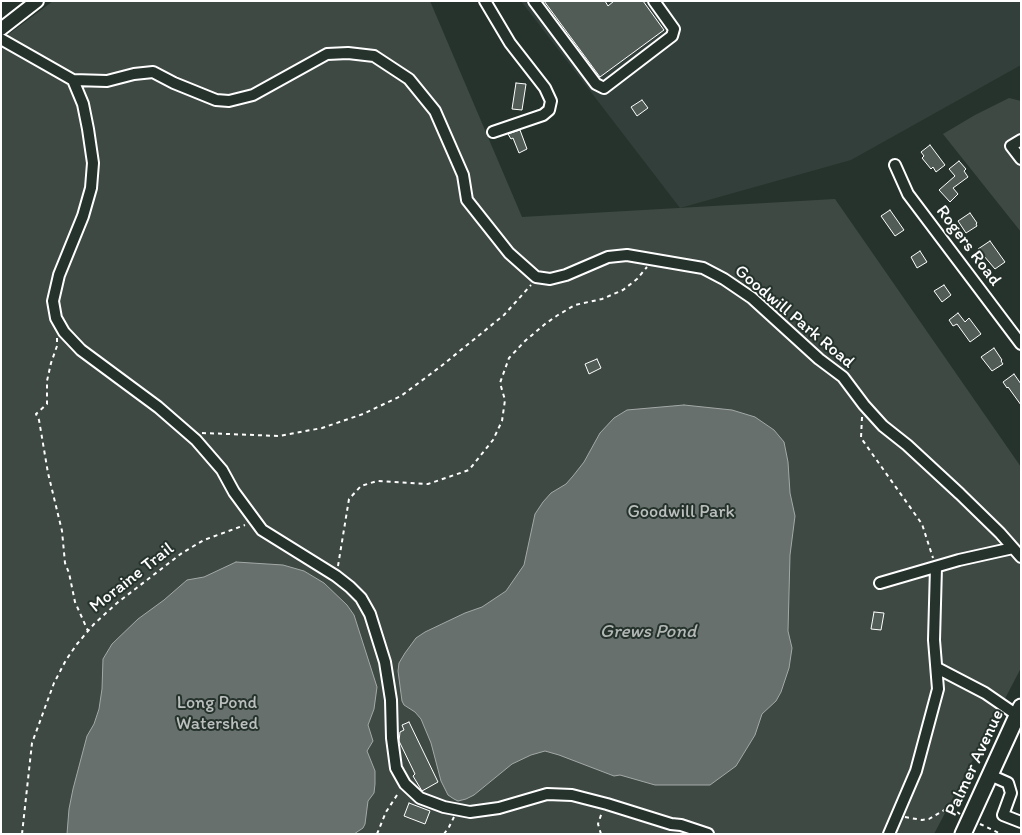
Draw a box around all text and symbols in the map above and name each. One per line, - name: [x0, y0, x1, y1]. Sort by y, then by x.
- street label: Rogers Road: [931, 201, 1005, 291]
- street label: Goodwill Park Road: [730, 261, 858, 373]
- park label: Goodwill Park: [627, 501, 735, 523]
- street label: Moraine Trail: [85, 538, 179, 618]
- water label: Grews Pond: [600, 621, 696, 643]
- park label: Long Pond Watershed: [176, 692, 258, 734]
- street label: Palmer Avenue: [941, 706, 1009, 820]

